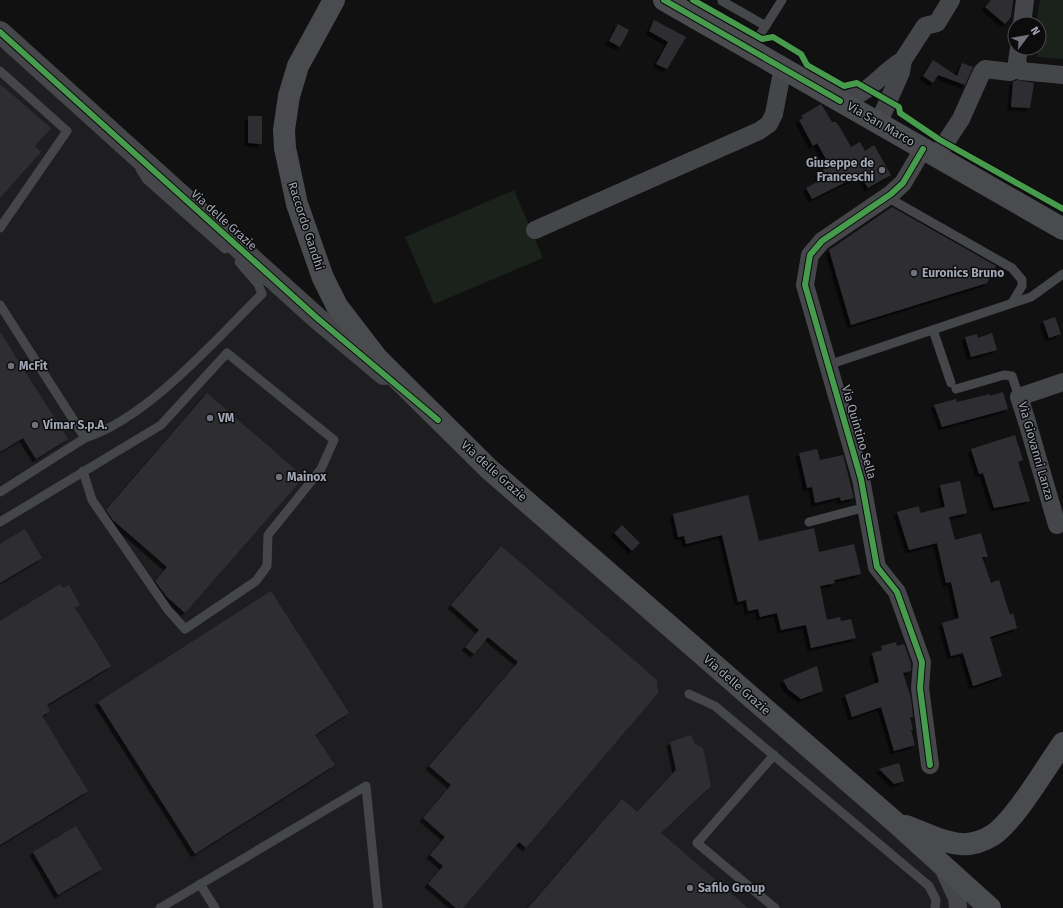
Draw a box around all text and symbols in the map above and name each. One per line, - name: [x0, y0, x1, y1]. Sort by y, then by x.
- north arrow: [1007, 16, 1047, 56]
- text: N: [1028, 24, 1043, 38]
- street label: Via San Marco: [845, 99, 917, 149]
- place label: Giuseppe de Franceschi: [806, 156, 874, 184]
- marker: Giuseppe de Franceschi: [877, 165, 887, 175]
- street label: Raccordo Gandhi: [285, 180, 327, 272]
- street label: Via delle Grazie: [188, 187, 260, 253]
- place label: Euronics Bruno: [922, 266, 1004, 280]
- marker: Euronics Bruno: [909, 268, 919, 278]
- place label: McFit: [19, 359, 48, 373]
- marker: McFit: [6, 361, 16, 371]
- street label: Via Quintino Sella: [839, 383, 879, 481]
- street label: Via Giovanni Lanza: [1015, 400, 1057, 502]
- place label: VM: [217, 411, 235, 425]
- marker: VM: [205, 413, 215, 423]
- place label: Vimar S.p.A.: [42, 418, 108, 432]
- marker: Vimar S.p.A.: [30, 420, 40, 430]
- street label: Via delle Grazie: [458, 438, 530, 504]
- place label: Mainox: [287, 470, 327, 484]
- marker: Mainox: [274, 472, 284, 482]
- street label: Via delle Grazie: [701, 652, 773, 718]
- place label: Safilo Group: [698, 881, 765, 895]
- marker: Safilo Group: [685, 883, 695, 893]

